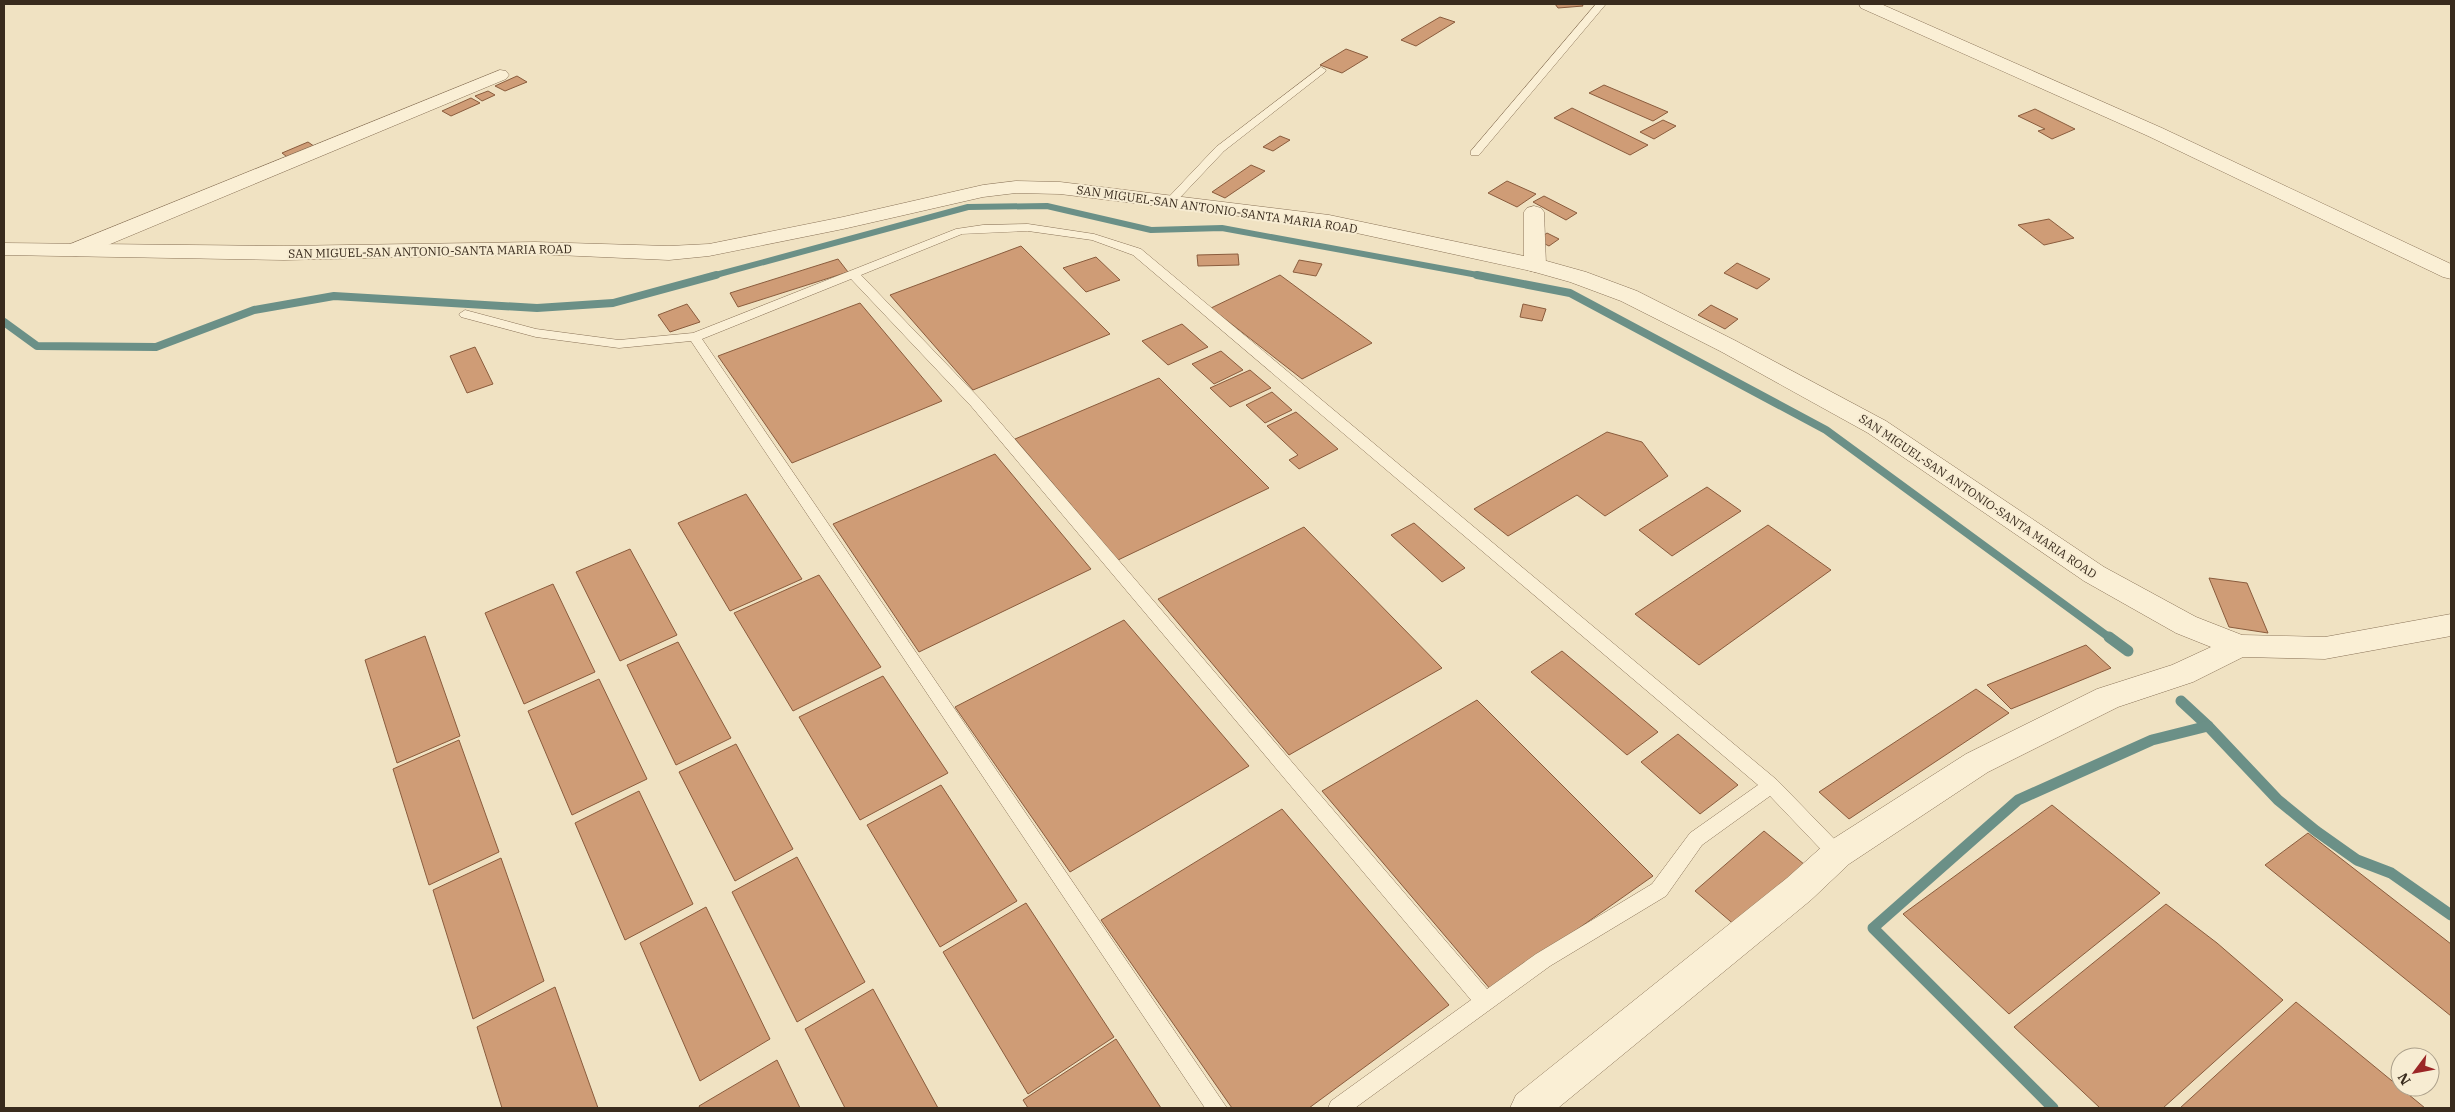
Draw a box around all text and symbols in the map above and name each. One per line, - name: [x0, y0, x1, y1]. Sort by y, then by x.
- street label: SAN MIGUEL-SAN ANTONIO-SANTA MARIA ROAD: [1075, 182, 1359, 236]
- street label: SAN MIGUEL-SAN ANTONIO-SANTA MARIA ROAD: [288, 241, 572, 261]
- street label: SAN MIGUEL-SAN ANTONIO-SANTA MARIA ROAD: [1856, 410, 2100, 582]
- north arrow: [2390, 1047, 2440, 1097]
- text: N: [2393, 1069, 2415, 1088]

